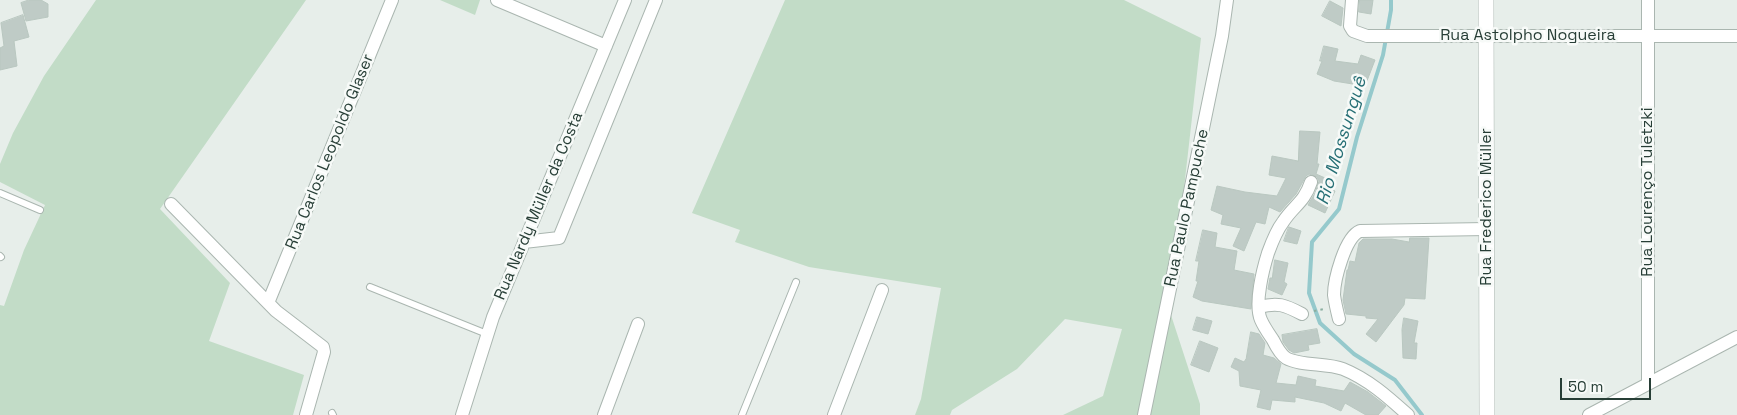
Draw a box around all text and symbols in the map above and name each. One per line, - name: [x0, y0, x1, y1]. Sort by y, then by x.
- street label: Rua Astolpho Nogueira: [1440, 26, 1616, 46]
- street label: Rua Carlos Leopoldo Glaser: [282, 51, 378, 253]
- water label: Rio Mossunguê: [1312, 75, 1372, 207]
- street label: Rua Lourenço Tuletzki: [1638, 107, 1658, 277]
- street label: Rua Nardy Müller da Costa: [491, 109, 587, 303]
- street label: Rua Paulo Pampuche: [1161, 127, 1213, 289]
- street label: Rua Frederico Müller: [1477, 128, 1497, 286]
- scale bar: [1562, 368, 1653, 400]
- text: 50 m: [1568, 377, 1603, 396]

